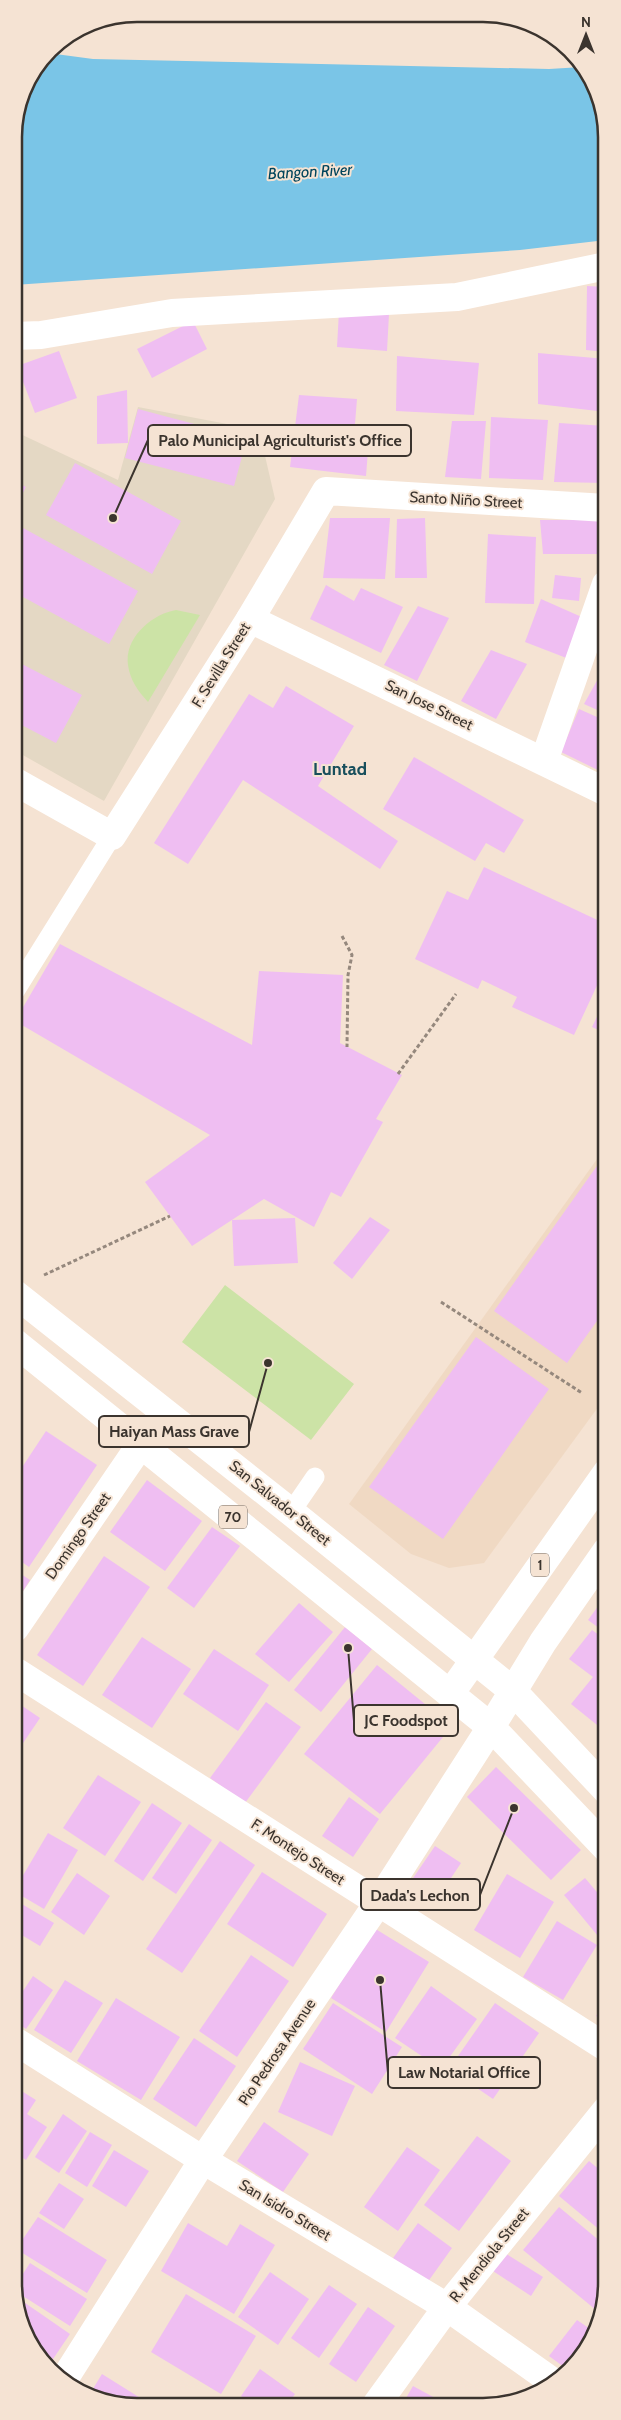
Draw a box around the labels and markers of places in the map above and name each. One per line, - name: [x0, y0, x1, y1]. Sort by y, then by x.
- callout: Palo Municipal Agriculturist's Office: [148, 425, 411, 456]
- callout: Haiyan Mass Grave: [99, 1416, 249, 1447]
- callout: JC Foodspot: [354, 1705, 458, 1736]
- callout: Dada's Lechon: [361, 1879, 480, 1910]
- callout: Law Notarial Office: [388, 2057, 540, 2088]

